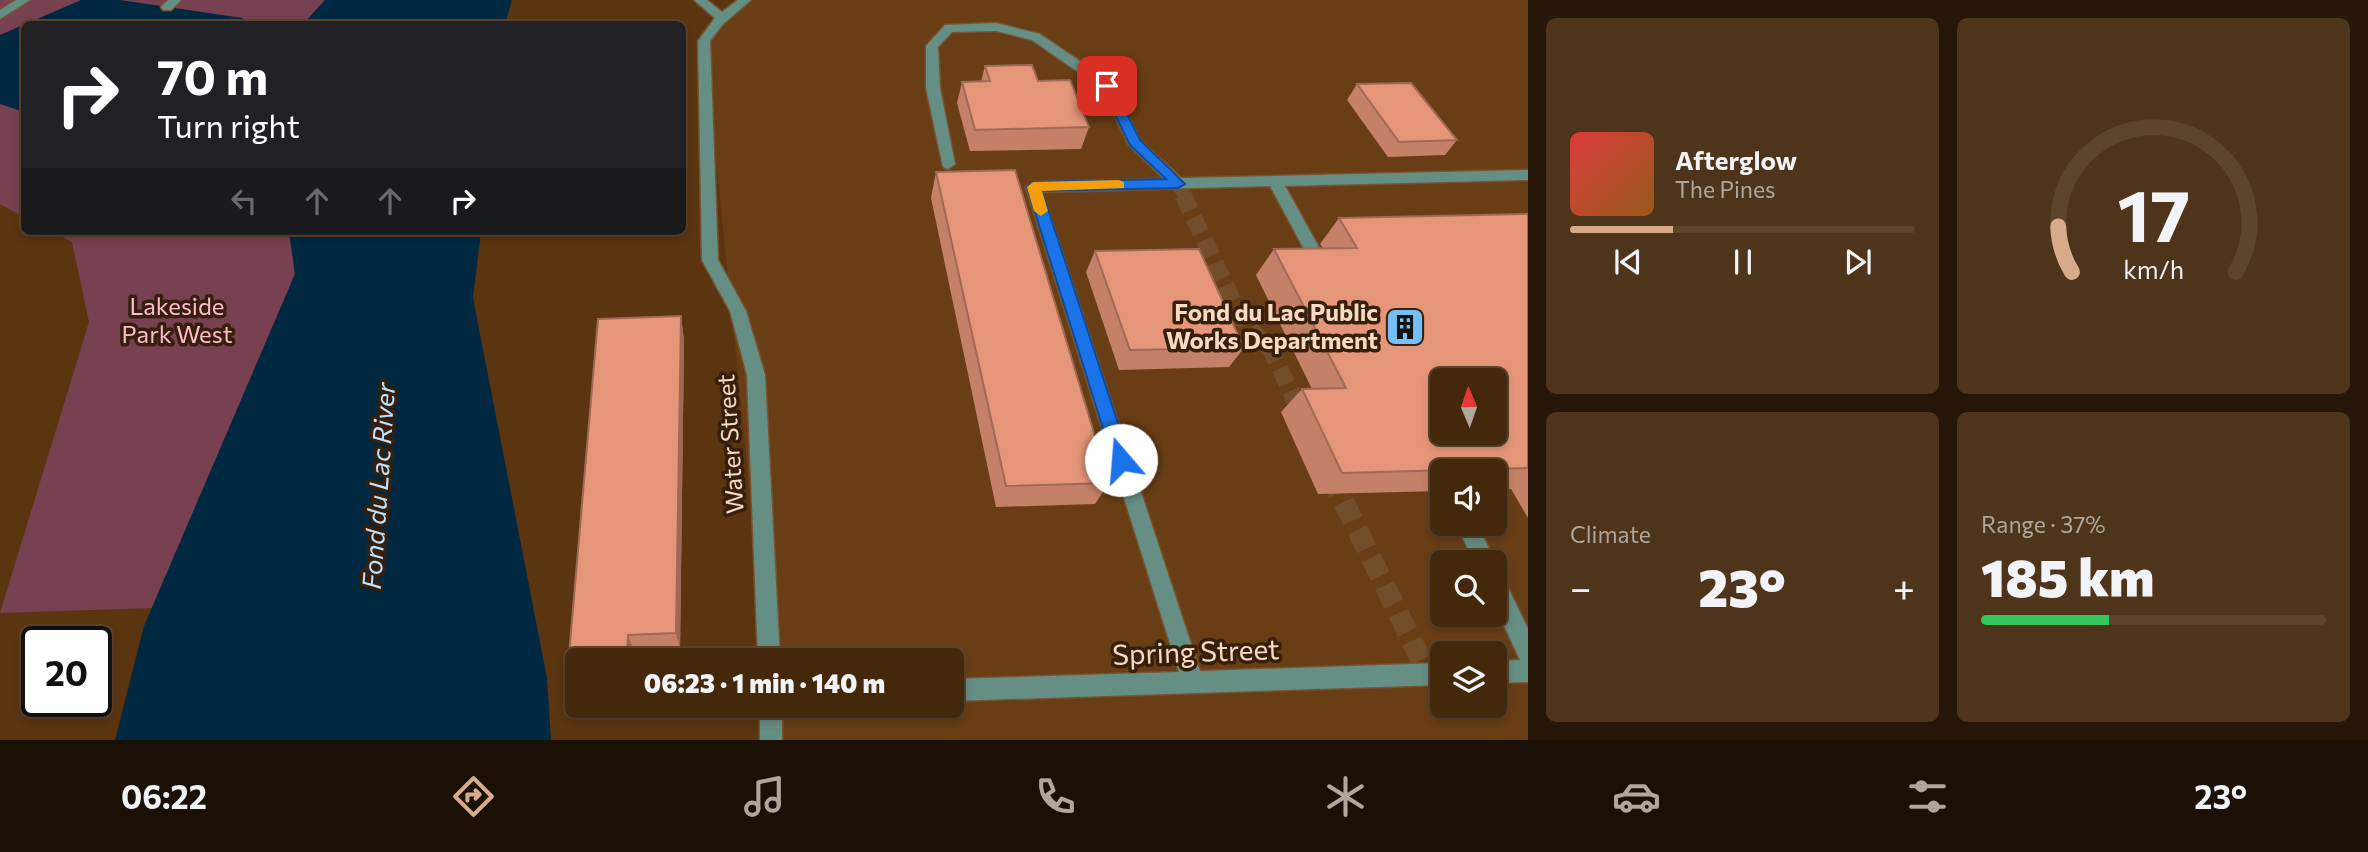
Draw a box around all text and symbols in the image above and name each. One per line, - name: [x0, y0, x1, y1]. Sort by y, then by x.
- text: 70 m: [157, 45, 268, 105]
- icon: right: [42, 49, 133, 140]
- pin: [1077, 56, 1137, 116]
- icon: arrive: [1088, 67, 1126, 105]
- text: Turn right: [157, 105, 300, 145]
- text: Afterglow: [1675, 144, 1797, 175]
- text: 17: [2117, 169, 2190, 258]
- text: The Pines: [1675, 175, 1776, 203]
- icon: left: [225, 182, 263, 220]
- icon: ahead: [298, 182, 336, 220]
- icon: ahead: [371, 182, 409, 220]
- icon: right: [444, 182, 482, 220]
- icon: previous: [1609, 243, 1647, 281]
- icon: pause: [1724, 243, 1762, 281]
- icon: next: [1839, 243, 1877, 281]
- text: km/h: [2123, 254, 2184, 284]
- park label: Lakeside Park West: [122, 291, 233, 348]
- place label: Fond du Lac Public Works Department: [1166, 297, 1378, 354]
- building icon: Fond du Lac Public Works Department: [1384, 306, 1426, 348]
- north arrow: [1430, 368, 1507, 444]
- map controls: [1430, 368, 1507, 718]
- street label: Water Street: [710, 373, 749, 515]
- water label: Fond du Lac River: [355, 380, 400, 590]
- position arrow: [1084, 423, 1158, 497]
- button: sound: [1430, 459, 1507, 536]
- text: Range · 37%: [1981, 510, 2106, 538]
- text: Climate: [1570, 520, 1651, 548]
- text: 185 km: [1981, 544, 2154, 608]
- button: search: [1430, 550, 1507, 627]
- text: 23°: [1698, 554, 1786, 618]
- text: −: [1570, 563, 1592, 610]
- text: +: [1893, 563, 1915, 610]
- speed limit sign: 20: [21, 626, 112, 717]
- street label: Spring Street: [1112, 631, 1280, 671]
- button: layers: [1430, 641, 1507, 718]
- text: 06:23 · 1 min · 140 m: [644, 667, 885, 698]
- icon: directions: [449, 772, 498, 821]
- icon: music: [740, 772, 789, 821]
- icon: phone: [1031, 772, 1080, 821]
- icon: climate: [1321, 772, 1370, 821]
- icon: car: [1612, 772, 1661, 821]
- icon: filters: [1903, 772, 1952, 821]
- text: 06:22: [121, 776, 207, 816]
- text: 23°: [2194, 776, 2247, 816]

